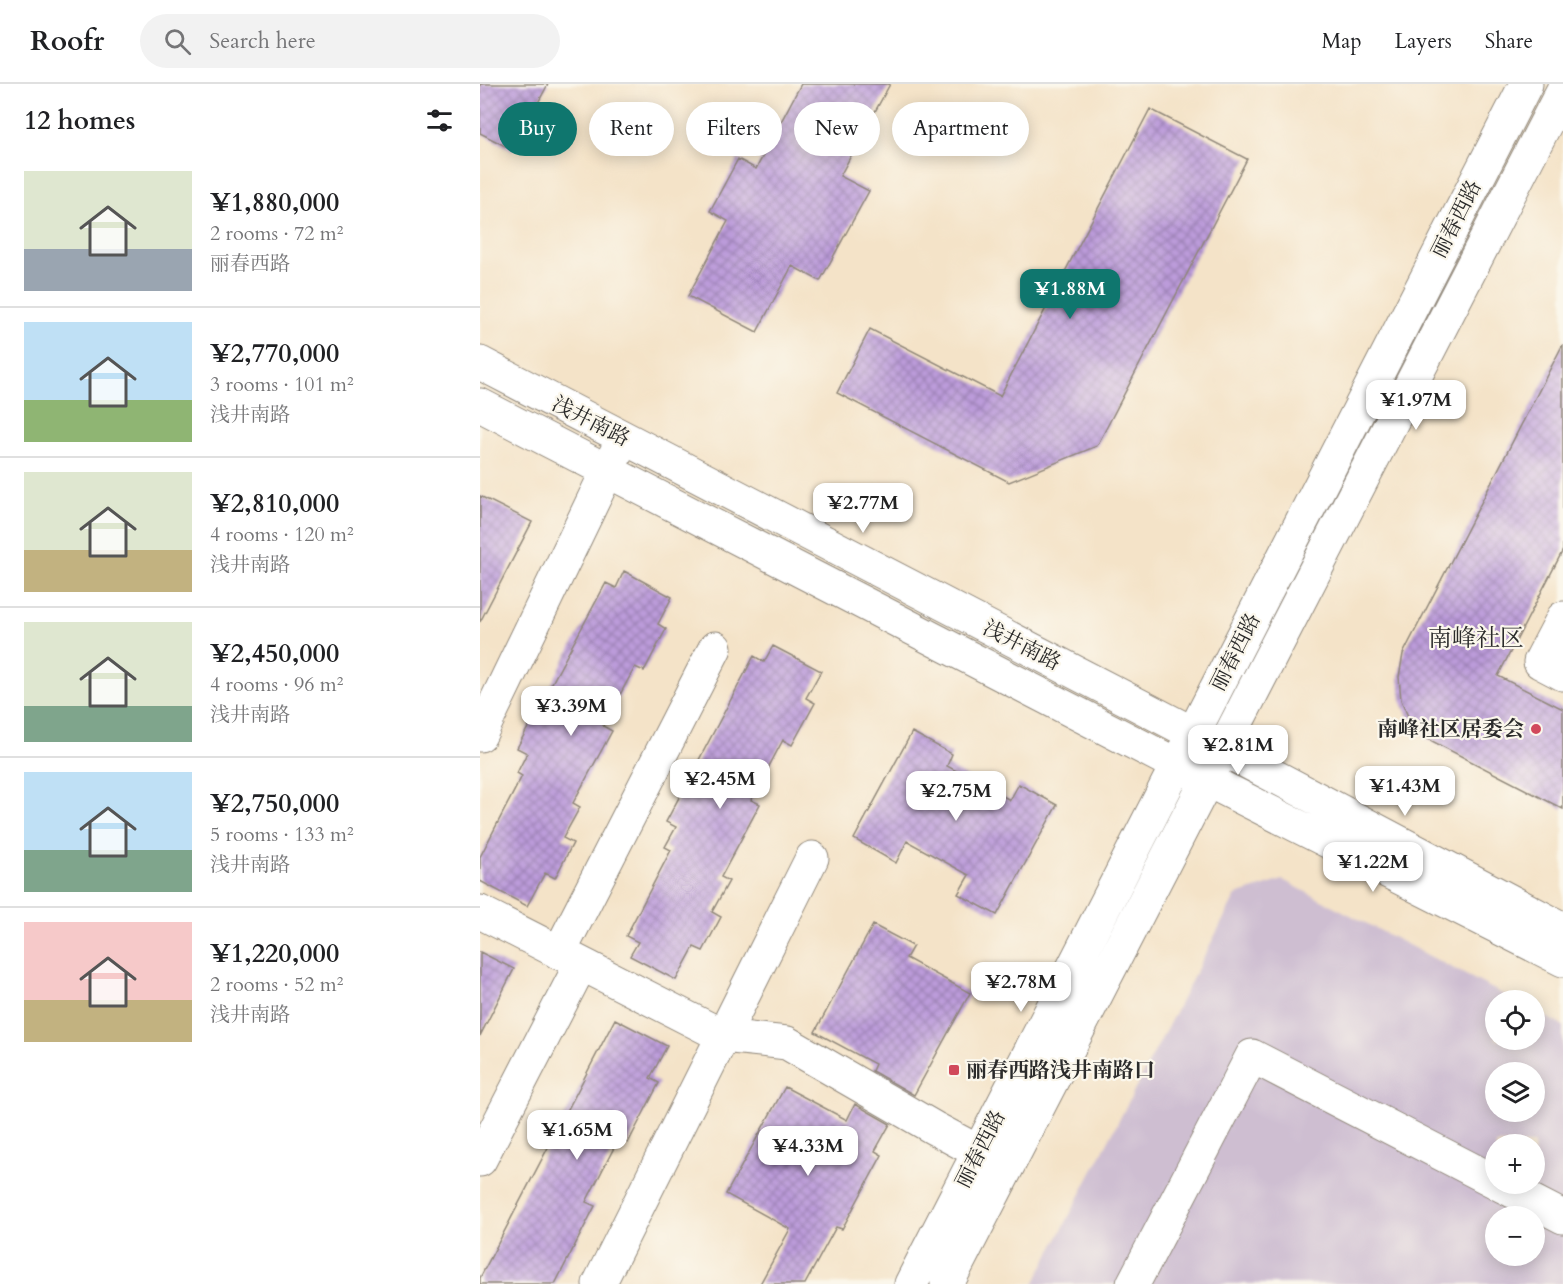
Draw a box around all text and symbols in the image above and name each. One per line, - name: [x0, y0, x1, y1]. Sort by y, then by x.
- search box: [140, 14, 560, 68]
- text: Roofr: [30, 22, 104, 60]
- icon: search: [161, 25, 194, 58]
- text: Search here: [209, 26, 316, 56]
- text: Map: [1322, 27, 1362, 56]
- text: Layers: [1395, 27, 1452, 56]
- text: Share: [1485, 27, 1533, 56]
- chip: Buy: [498, 102, 577, 156]
- chip: Rent: [589, 102, 674, 156]
- chip: Filters: [686, 102, 782, 156]
- chip: New: [794, 102, 880, 156]
- chip: Apartment: [892, 102, 1029, 156]
- text: 12 homes: [24, 103, 135, 138]
- icon: filters: [423, 104, 456, 137]
- street label: 丽春西路: [1424, 175, 1488, 263]
- text: ¥1,880,000: [210, 185, 339, 220]
- icon: home: [72, 195, 144, 267]
- text: 2 rooms · 72 m²: [210, 220, 343, 247]
- text: 丽春西路: [210, 250, 290, 277]
- pin: ¥1.88M: [1021, 269, 1119, 320]
- text: ¥1.88M: [1034, 275, 1106, 302]
- text: ¥2,770,000: [210, 336, 339, 371]
- icon: home: [72, 346, 144, 418]
- text: 3 rooms · 101 m²: [210, 371, 354, 398]
- pin: ¥1.97M: [1367, 380, 1465, 431]
- text: ¥1.97M: [1380, 386, 1452, 413]
- street label: 浅井南路: [547, 389, 635, 453]
- text: 浅井南路: [210, 401, 290, 428]
- pin: ¥2.77M: [814, 483, 912, 534]
- text: ¥2,810,000: [210, 486, 339, 521]
- text: ¥2.77M: [827, 489, 899, 516]
- icon: home: [72, 496, 144, 568]
- text: 4 rooms · 120 m²: [210, 521, 354, 548]
- text: 浅井南路: [210, 551, 290, 578]
- street label: 丽春西路: [1203, 608, 1267, 696]
- street label: 浅井南路: [978, 613, 1066, 677]
- district label: 南峰社区: [1428, 622, 1524, 655]
- text: ¥2,450,000: [210, 636, 339, 671]
- icon: home: [72, 646, 144, 718]
- text: 4 rooms · 96 m²: [210, 671, 343, 698]
- pin: ¥3.39M: [522, 686, 620, 737]
- text: ¥3.39M: [535, 692, 607, 719]
- text: 浅井南路: [210, 701, 290, 728]
- place label: 南峰社区居委会: [1377, 715, 1524, 744]
- marker: 南峰社区居委会: [1529, 722, 1543, 736]
- pin: ¥2.81M: [1189, 725, 1287, 776]
- text: ¥2.81M: [1202, 731, 1274, 758]
- pin: ¥2.45M: [671, 759, 769, 810]
- text: ¥2.45M: [684, 765, 756, 792]
- pin: ¥1.43M: [1356, 766, 1454, 817]
- pin: ¥2.75M: [907, 771, 1005, 822]
- text: ¥1.43M: [1369, 772, 1441, 799]
- text: ¥2.75M: [920, 777, 992, 804]
- text: ¥2,750,000: [210, 786, 339, 821]
- icon: home: [72, 796, 144, 868]
- text: 5 rooms · 133 m²: [210, 821, 354, 848]
- pin: ¥1.22M: [1324, 842, 1422, 893]
- text: ¥1.22M: [1337, 848, 1409, 875]
- text: 浅井南路: [210, 851, 290, 878]
- text: ¥1,220,000: [210, 936, 339, 971]
- icon: home: [72, 946, 144, 1018]
- pin: ¥2.78M: [972, 962, 1070, 1013]
- text: ¥2.78M: [985, 968, 1057, 995]
- text: 2 rooms · 52 m²: [210, 971, 343, 998]
- map controls: [1485, 990, 1545, 1266]
- button: locate: [1485, 990, 1545, 1050]
- text: 浅井南路: [210, 1001, 290, 1028]
- place label: 丽春西路浅井南路口: [966, 1056, 1155, 1085]
- button: layers: [1485, 1062, 1545, 1122]
- marker: 丽春西路浅井南路口: [947, 1063, 961, 1077]
- street label: 丽春西路: [948, 1105, 1012, 1193]
- pin: ¥1.65M: [528, 1110, 626, 1161]
- text: ¥1.65M: [541, 1116, 613, 1143]
- pin: ¥4.33M: [759, 1126, 857, 1177]
- text: ¥4.33M: [772, 1132, 844, 1159]
- button: +: [1485, 1134, 1545, 1194]
- button: −: [1485, 1206, 1545, 1266]

